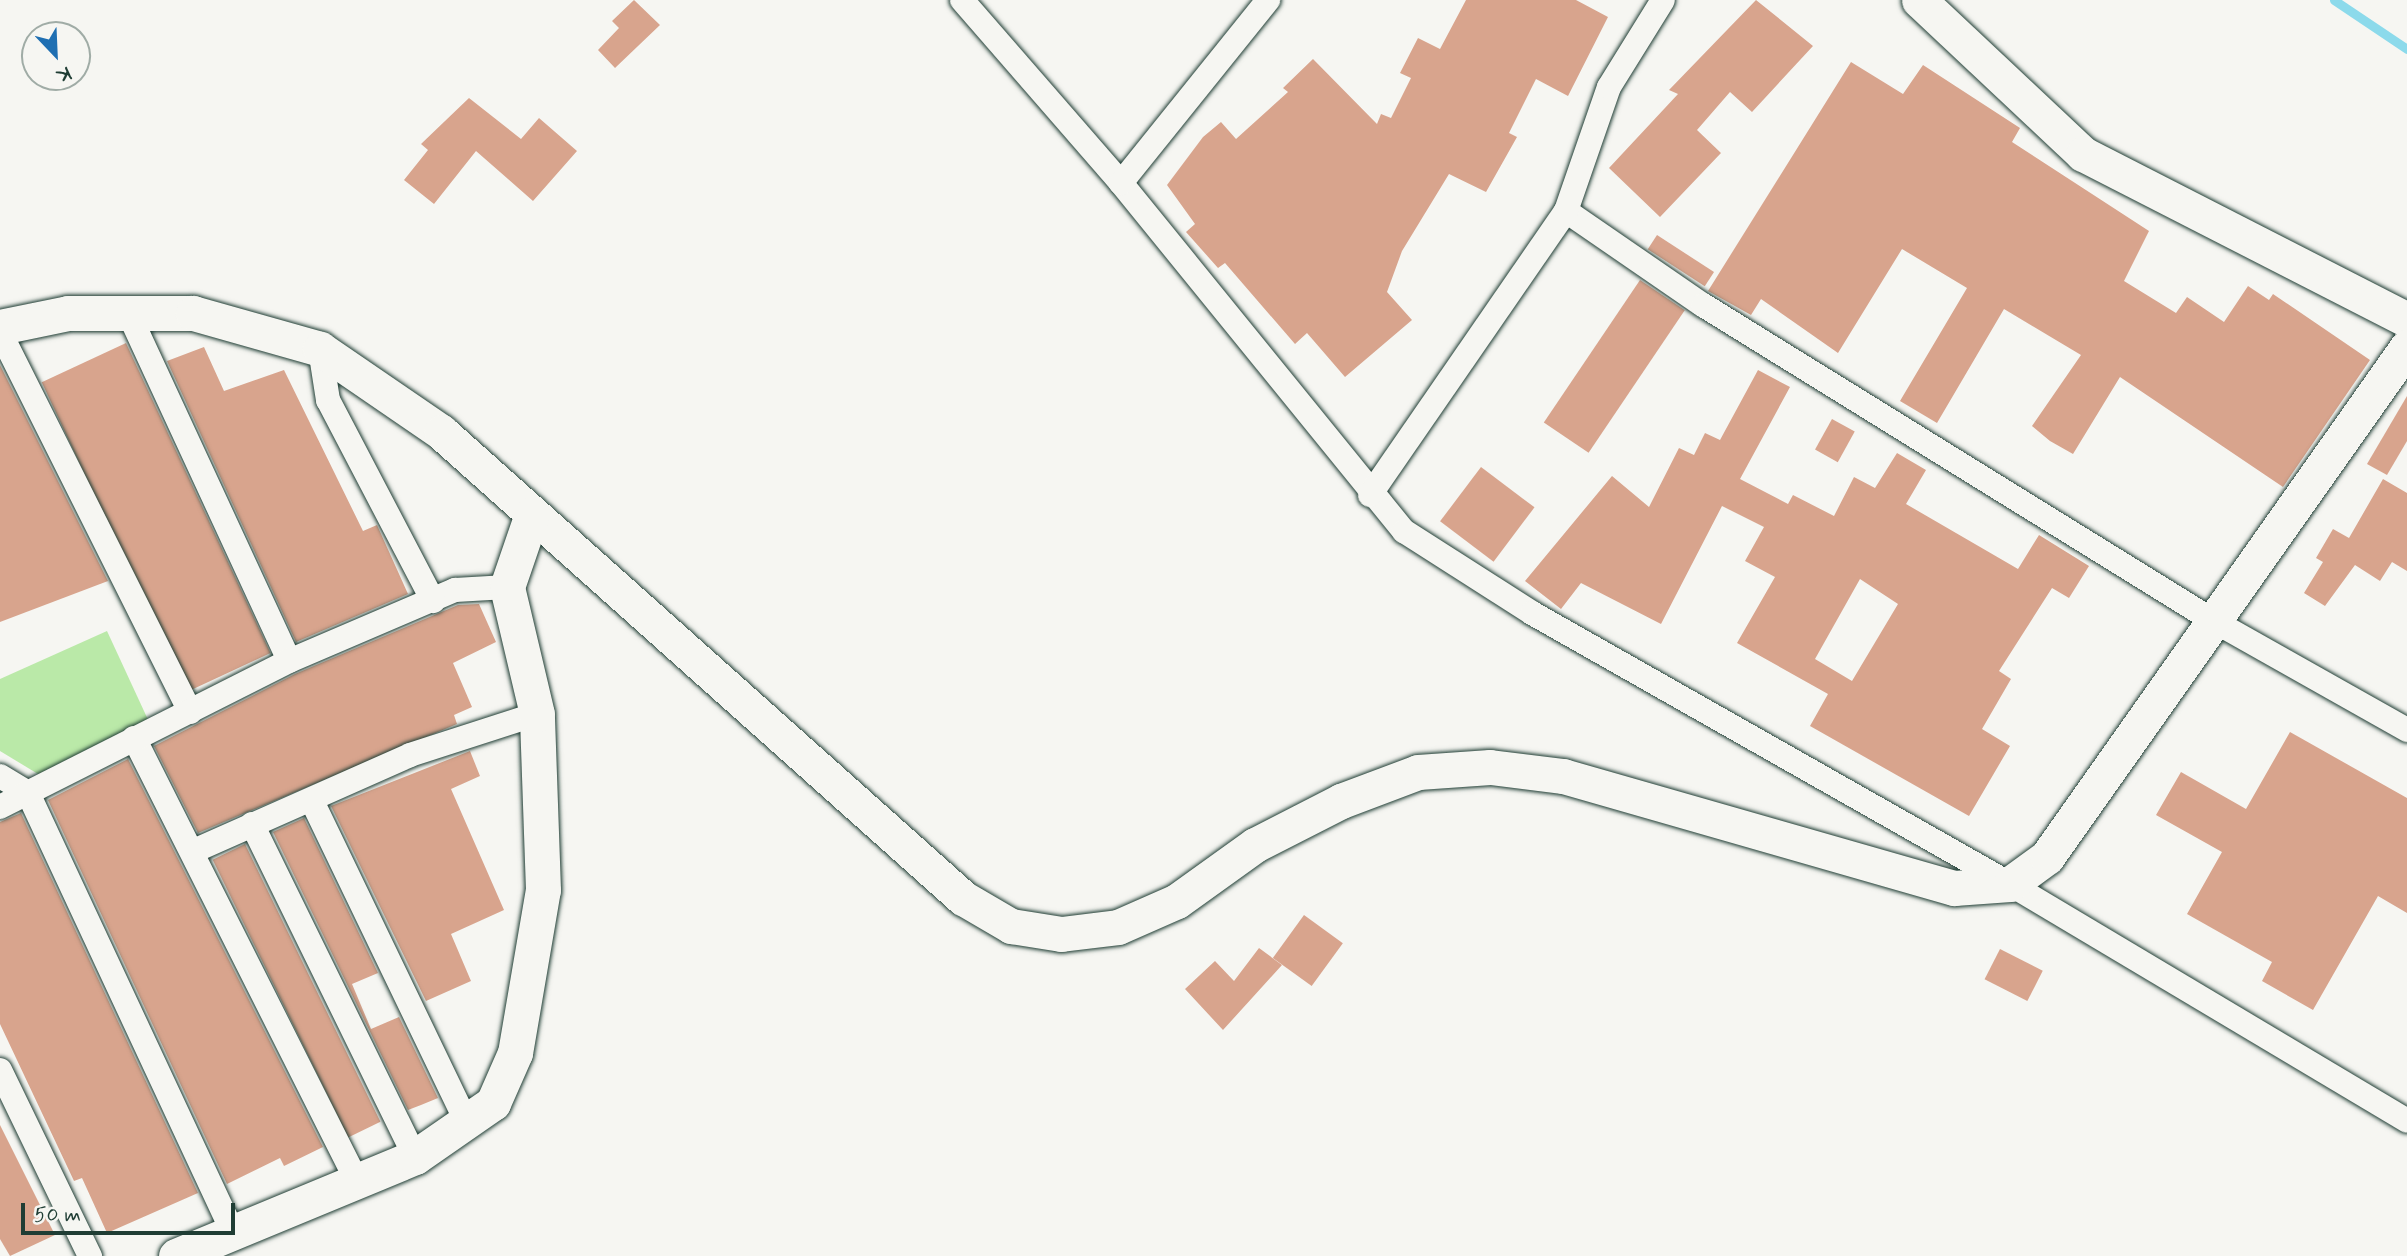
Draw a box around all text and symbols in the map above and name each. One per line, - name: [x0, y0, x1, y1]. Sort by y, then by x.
- north arrow: [21, 21, 91, 91]
- text: K: [53, 60, 75, 88]
- scale bar: [24, 1190, 238, 1234]
- text: 50 m: [34, 1201, 81, 1229]

